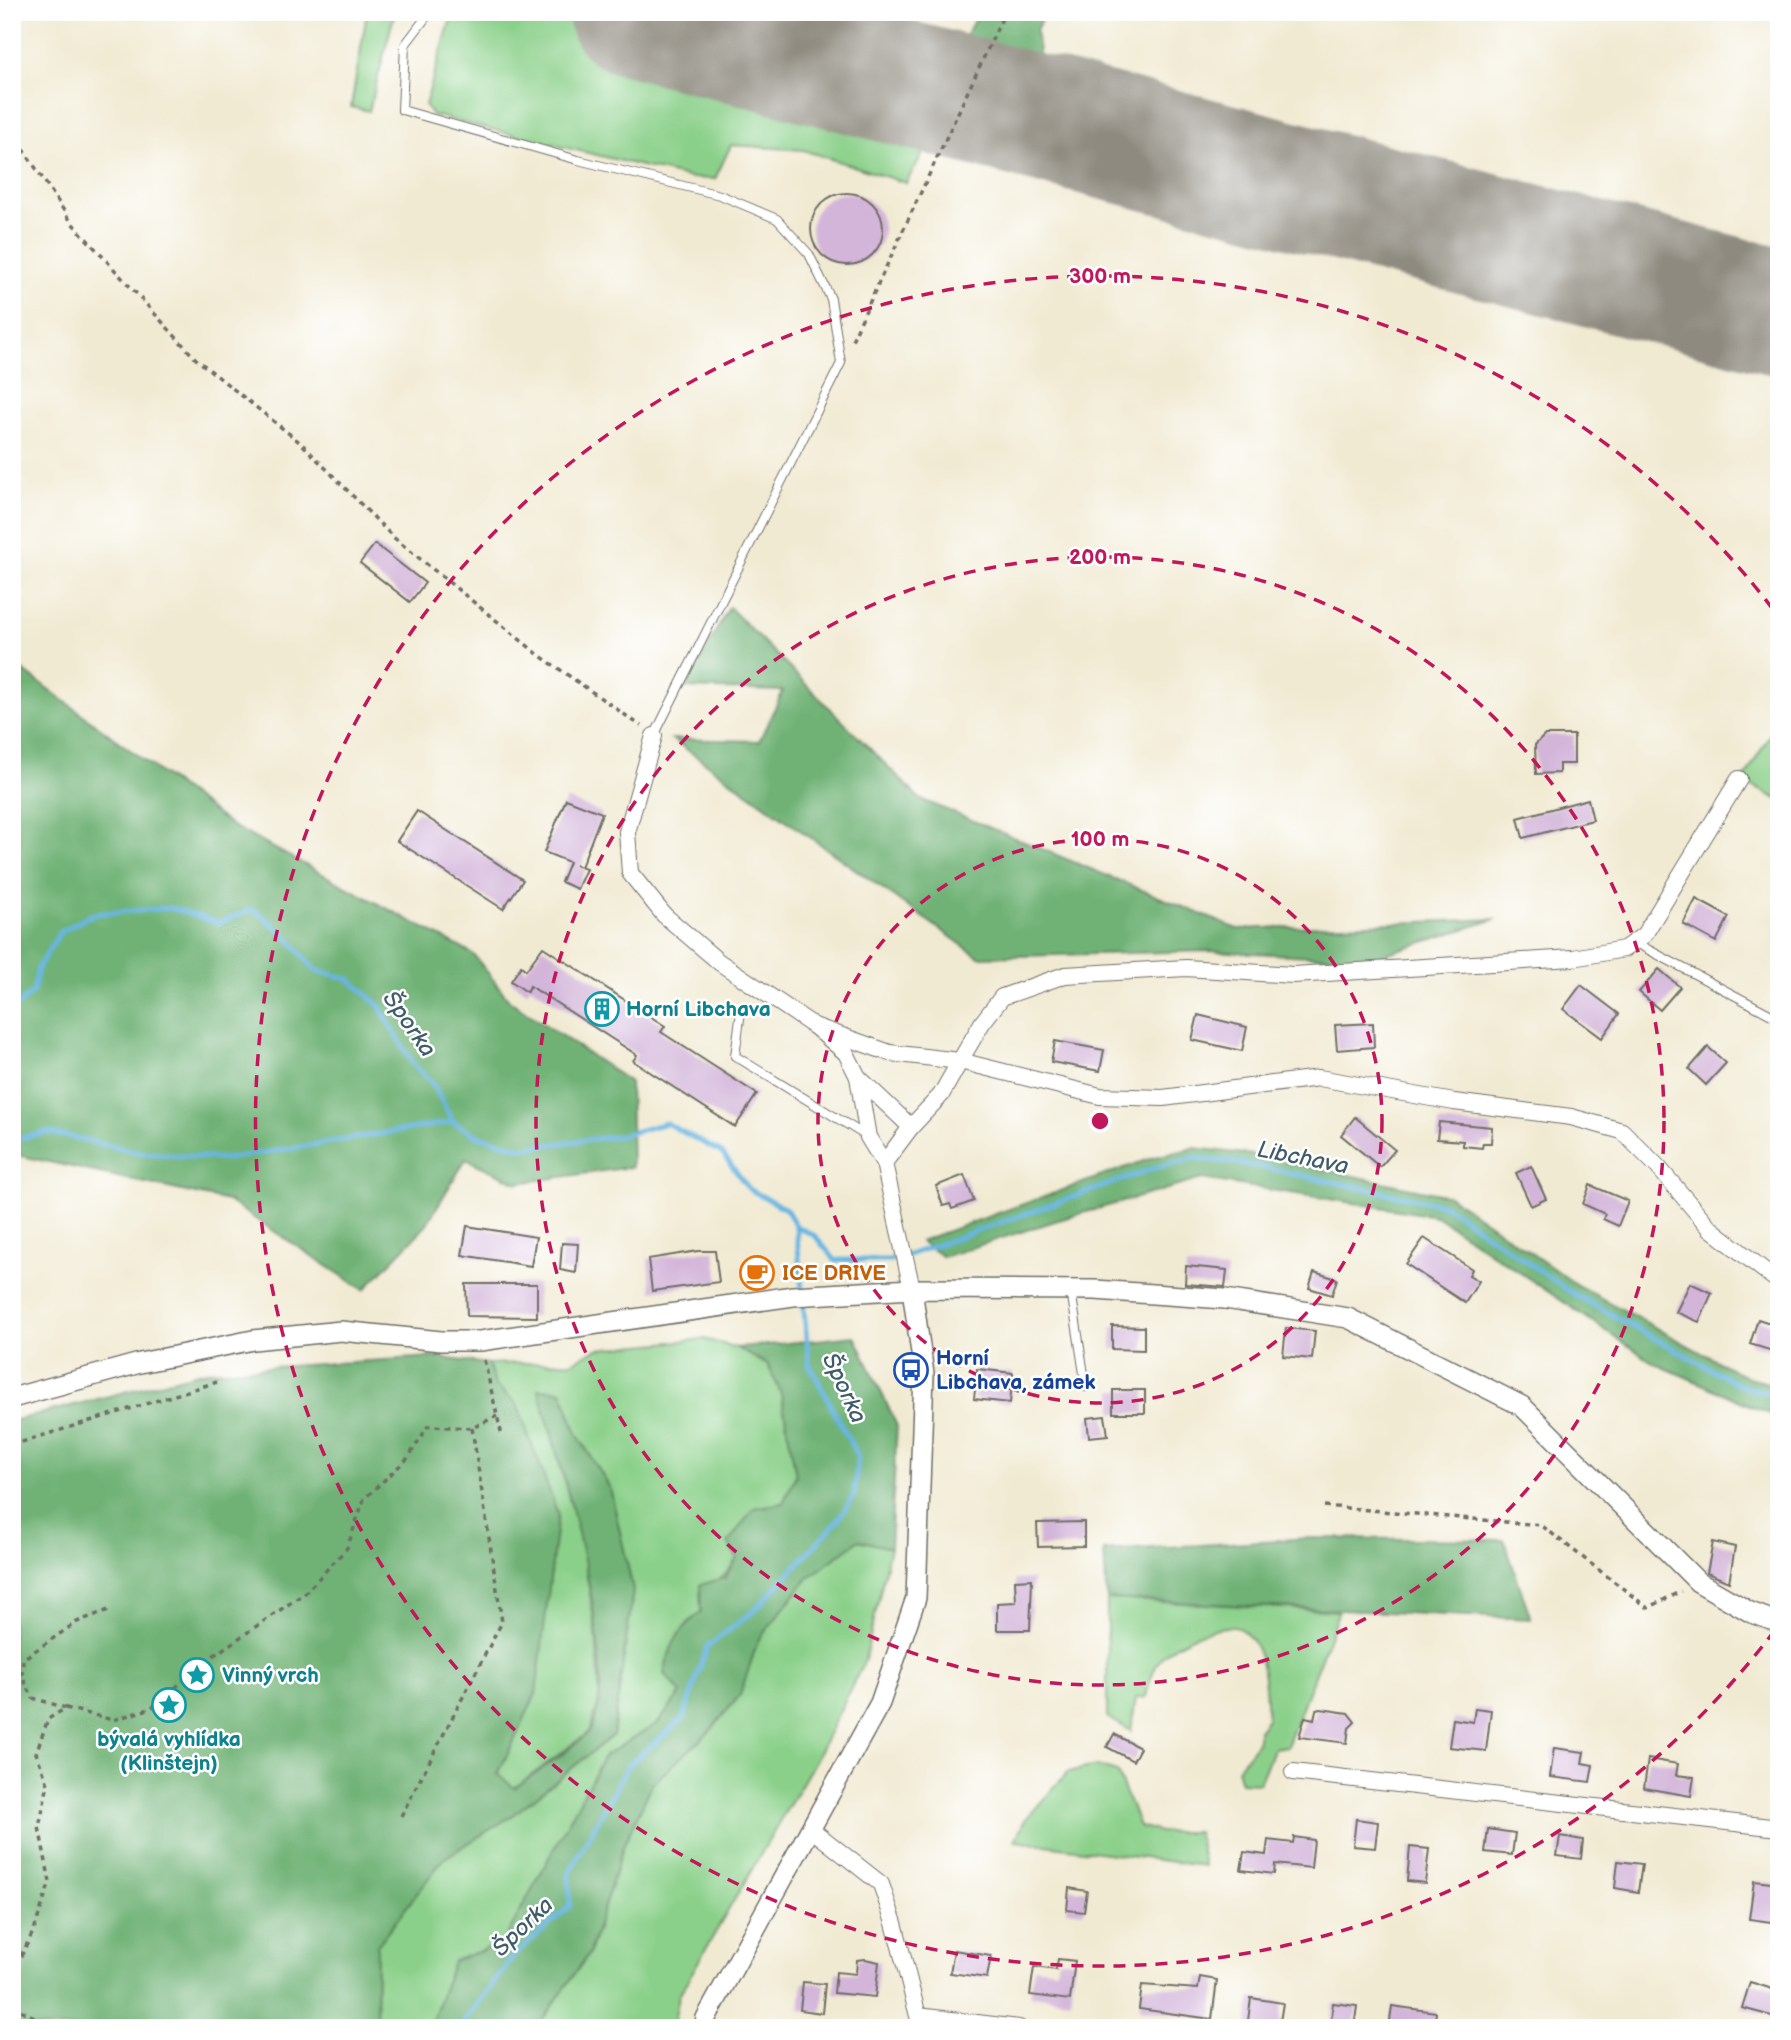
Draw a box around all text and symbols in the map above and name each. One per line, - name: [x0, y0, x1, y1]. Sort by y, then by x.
- text: 300 m: [1069, 264, 1131, 289]
- text: 200 m: [1069, 545, 1131, 570]
- text: 100 m: [1071, 827, 1129, 852]
- water label: Šporka: [376, 986, 442, 1062]
- building icon: Horní Libchava: [583, 990, 621, 1028]
- place label: Horní Libchava: [626, 997, 771, 1022]
- centre of rings: [1088, 1109, 1112, 1133]
- water label: Libchava: [1255, 1135, 1351, 1181]
- cafe icon: ICE DRIVE: [738, 1254, 776, 1292]
- place label: ICE DRIVE: [782, 1261, 886, 1286]
- place label: Horní Libchava, zámek: [936, 1346, 1095, 1395]
- water label: Šporka: [816, 1349, 872, 1427]
- bus stop icon: Horní Libchava, zámek: [892, 1351, 930, 1389]
- place icon: Vinný vrch: [178, 1656, 216, 1694]
- place label: Vinný vrch: [222, 1663, 319, 1688]
- place icon: bývalá vyhlídka (Klinštejn): [150, 1686, 188, 1724]
- place label: bývalá vyhlídka (Klinštejn): [97, 1727, 241, 1776]
- water label: Šporka: [487, 1891, 559, 1963]

